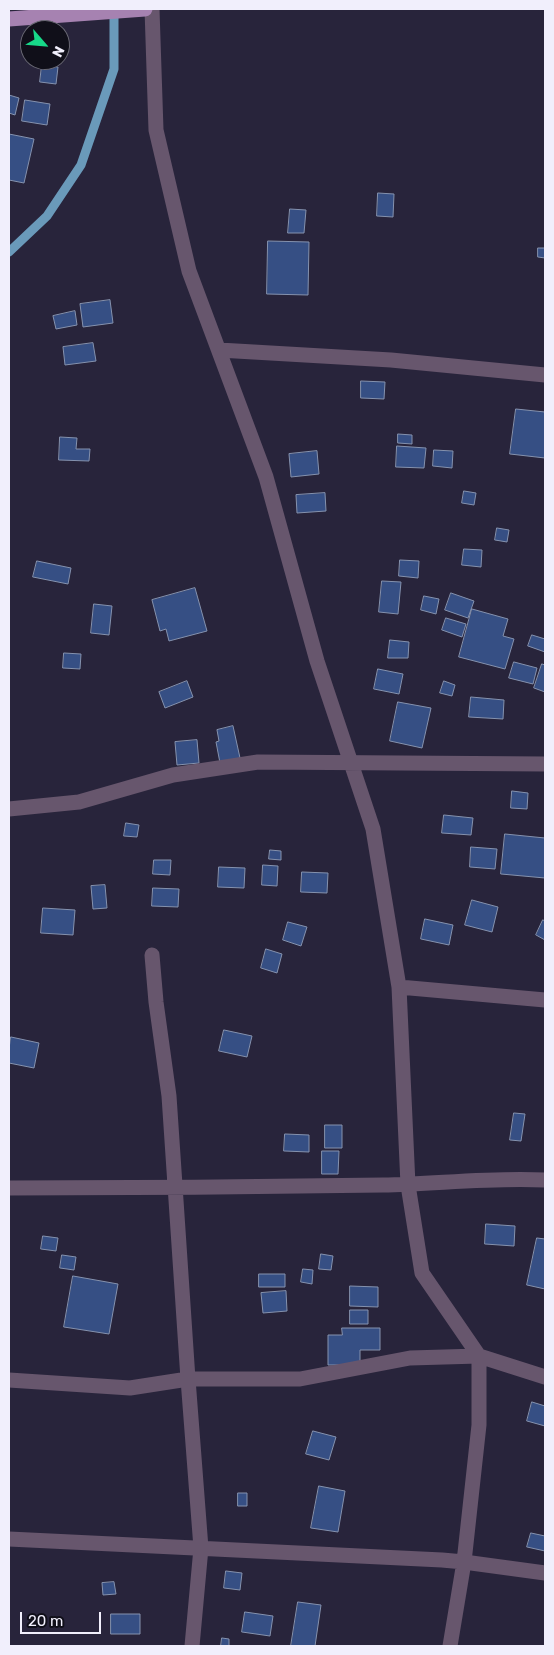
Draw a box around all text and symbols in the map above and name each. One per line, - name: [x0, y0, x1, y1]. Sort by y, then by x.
- north arrow: [20, 20, 70, 70]
- text: N: [48, 43, 68, 60]
- scale bar: [22, 1602, 104, 1634]
- text: 20 m: [28, 1612, 63, 1630]

